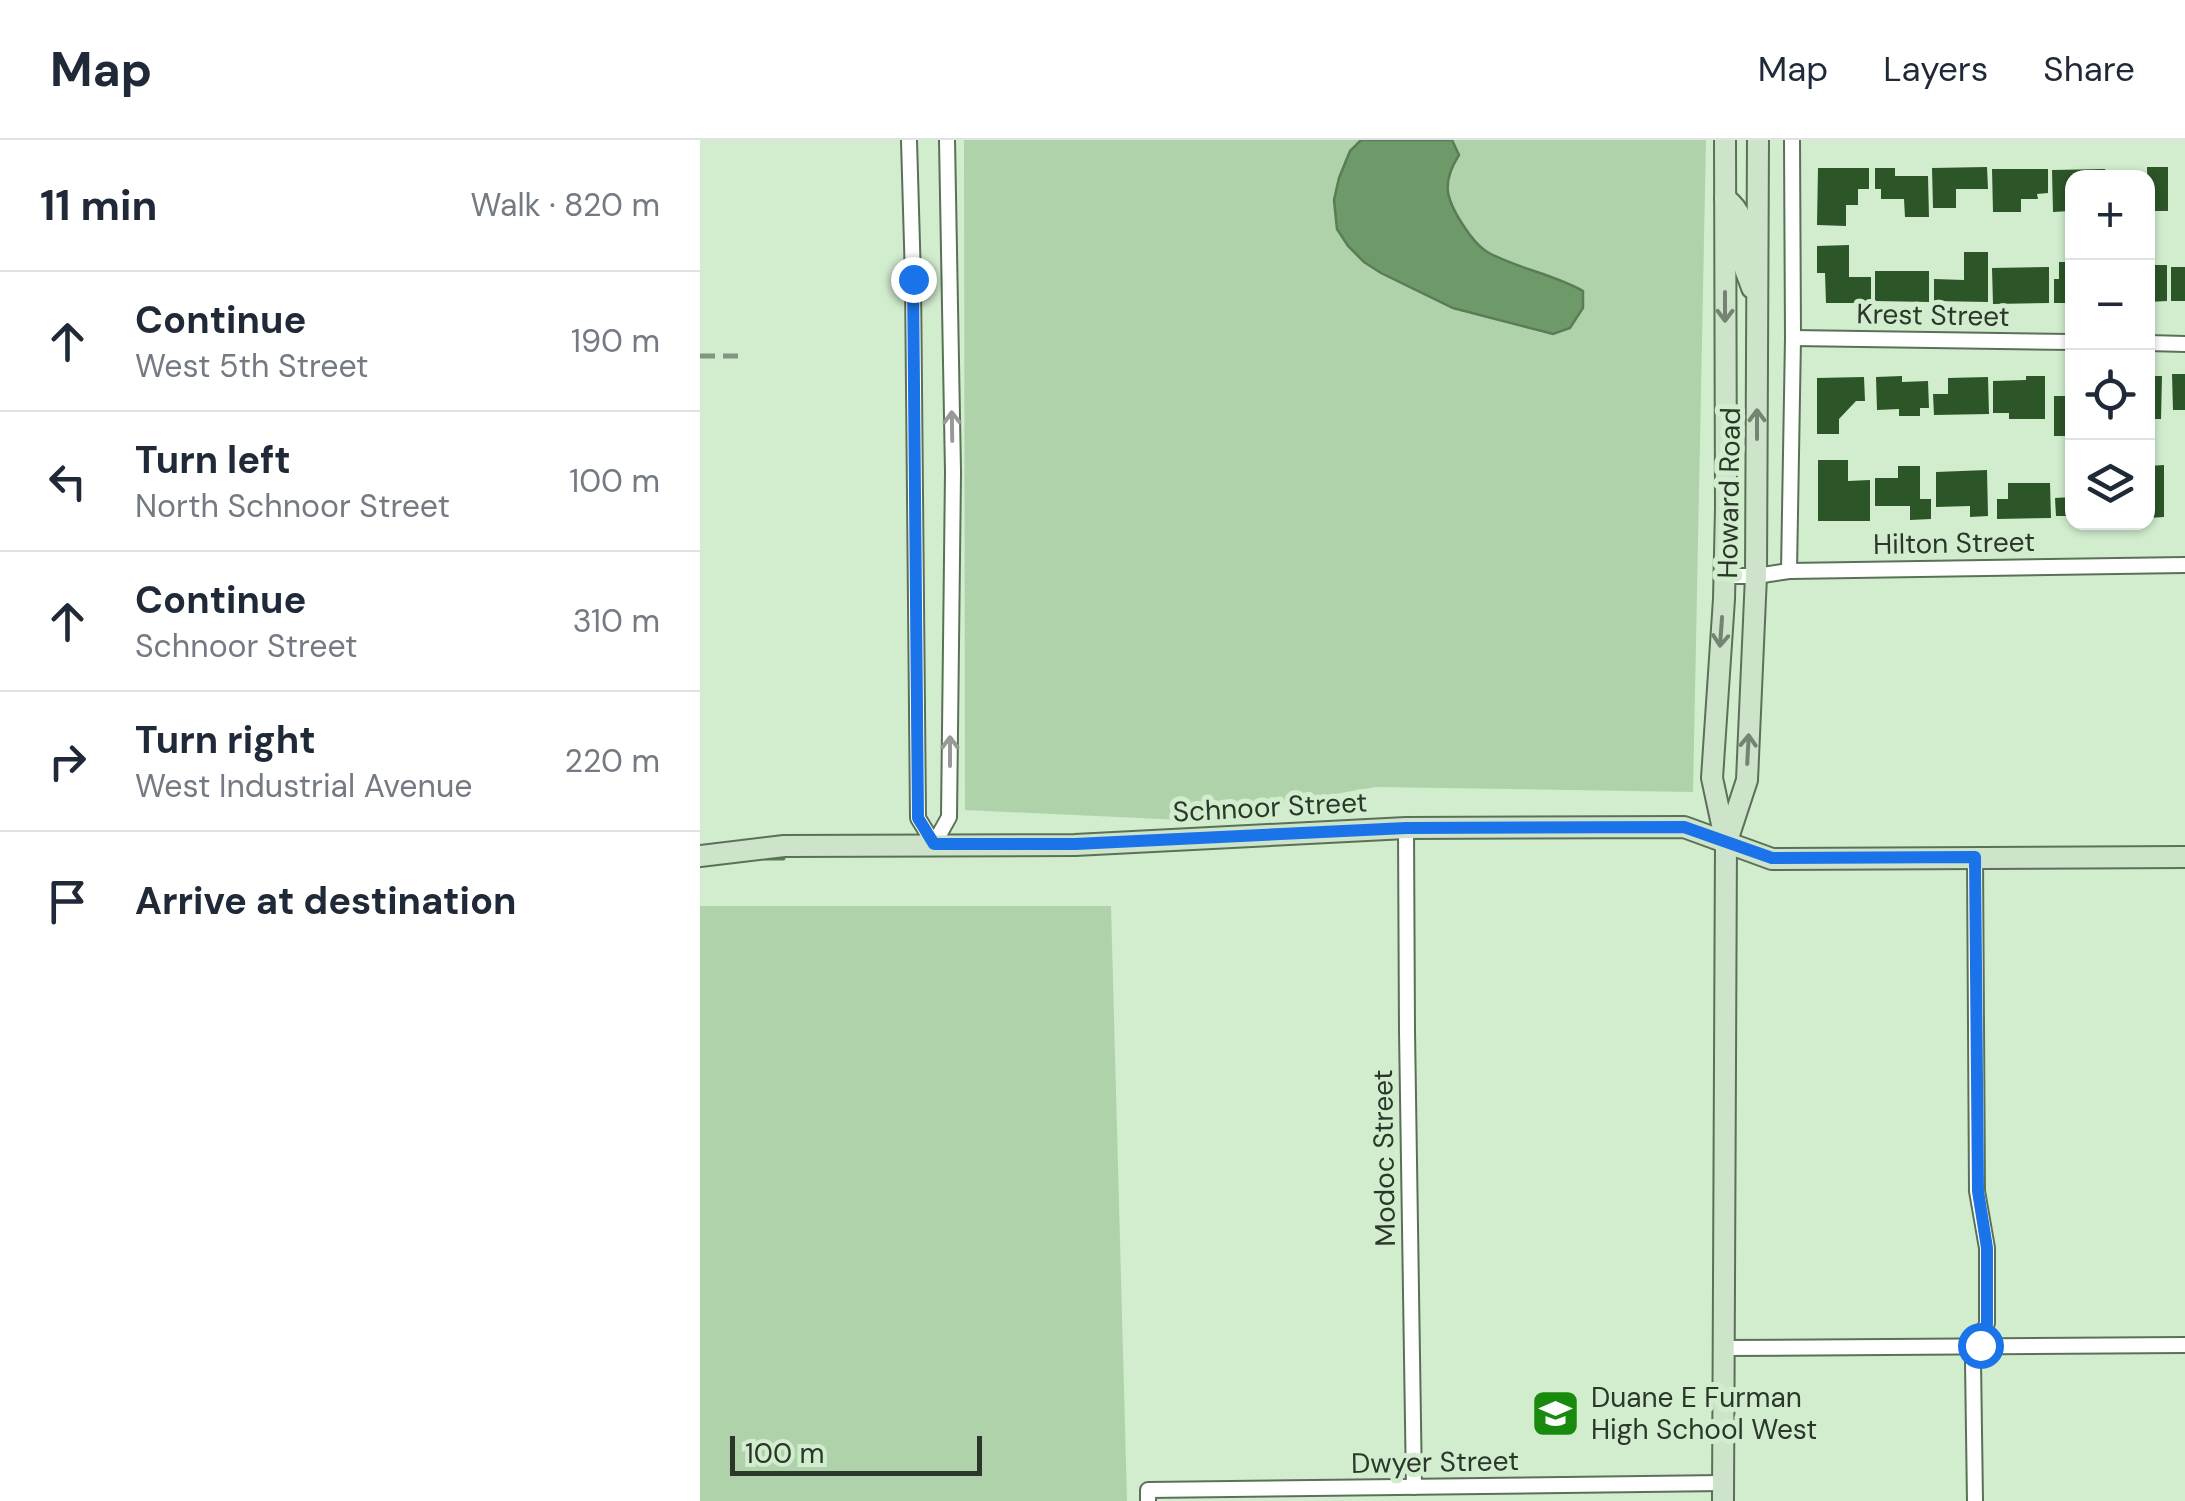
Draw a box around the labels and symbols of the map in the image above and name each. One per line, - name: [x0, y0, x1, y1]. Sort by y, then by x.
- route end: [891, 257, 937, 303]
- one-way arrow: [1716, 290, 1734, 323]
- street label: Krest Street: [1856, 295, 2010, 335]
- street label: Howard Road: [1709, 407, 1749, 579]
- one-way arrow: [1748, 409, 1766, 442]
- one-way arrow: [942, 410, 962, 442]
- street label: Hilton Street: [1873, 523, 2035, 563]
- one-way arrow: [1712, 616, 1731, 648]
- one-way arrow: [1739, 733, 1758, 765]
- one-way arrow: [940, 735, 960, 768]
- street label: Schnoor Street: [1172, 783, 1368, 831]
- street label: Modoc Street: [1364, 1069, 1404, 1247]
- route start: [1958, 1323, 2004, 1369]
- place label: Duane E Furman High School West: [1591, 1379, 1817, 1448]
- school or university icon: Duane E Furman High School West: [1530, 1387, 1582, 1439]
- scale bar: [730, 1431, 982, 1476]
- street label: Dwyer Street: [1351, 1442, 1519, 1482]

